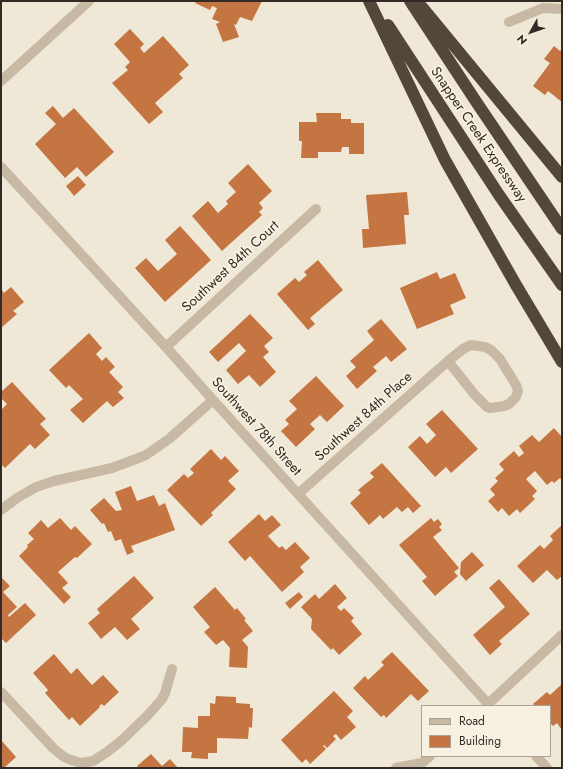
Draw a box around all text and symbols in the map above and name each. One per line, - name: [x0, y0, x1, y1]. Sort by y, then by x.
- north arrow: [511, 12, 551, 52]
- text: N: [513, 31, 531, 48]
- street label: Snapper Creek Expressway: [426, 64, 530, 206]
- street label: Southwest 84th Court: [179, 218, 283, 316]
- street label: Southwest 84th Place: [312, 369, 416, 465]
- street label: Southwest 78th Street: [207, 374, 305, 480]
- legend: [421, 705, 551, 757]
- text: Road: [459, 712, 485, 730]
- text: Building: [459, 732, 501, 750]

